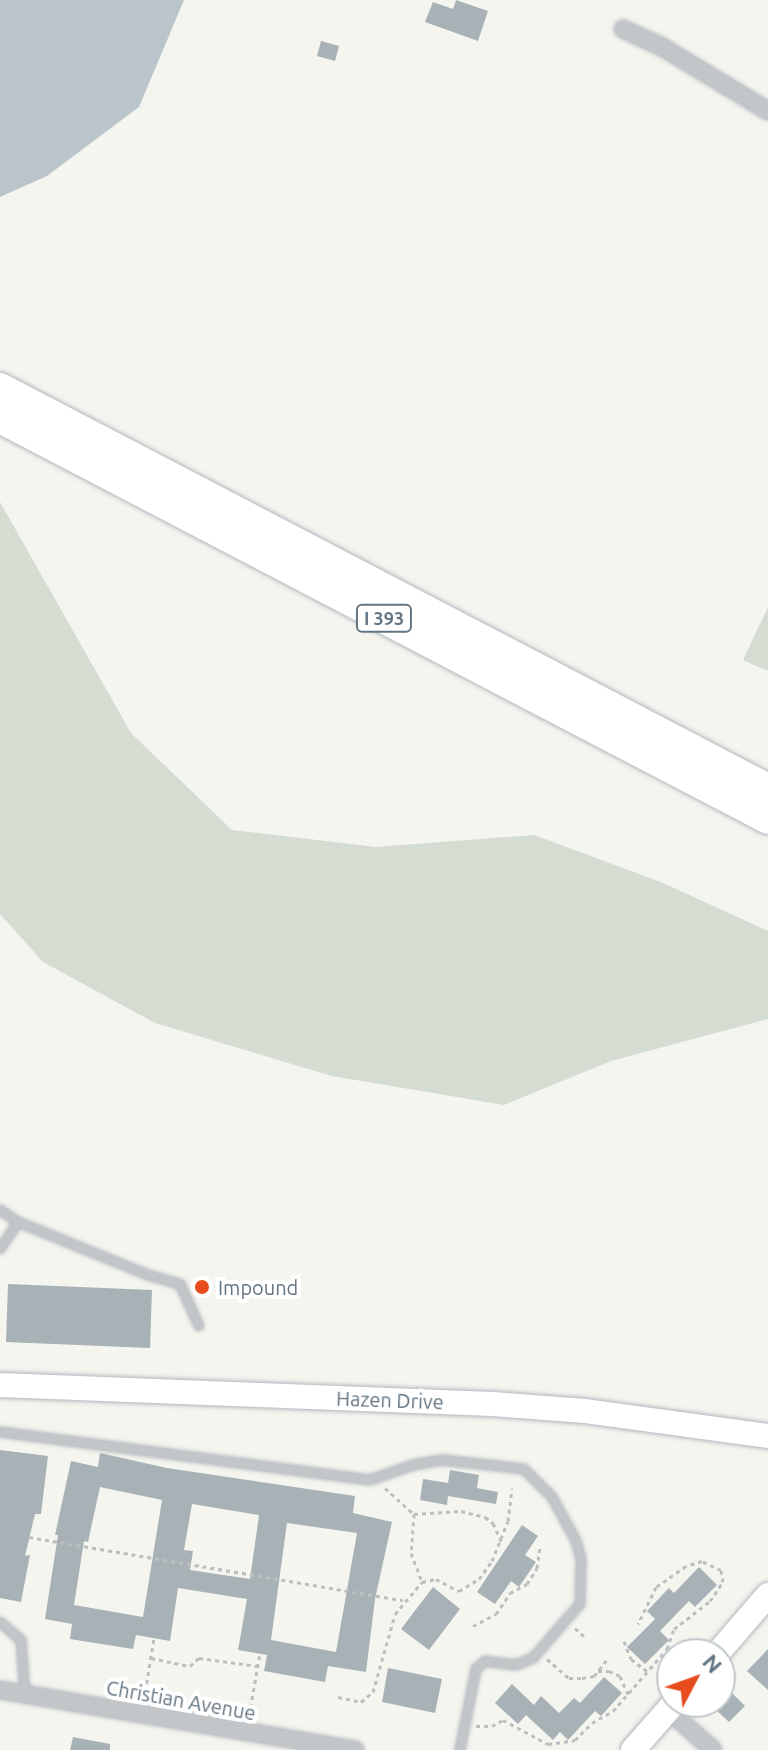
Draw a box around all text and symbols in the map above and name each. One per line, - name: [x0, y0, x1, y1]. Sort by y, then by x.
- road number: I 393: [354, 604, 414, 632]
- place label: Impound: [218, 1275, 298, 1299]
- marker: Impound: [193, 1278, 211, 1296]
- street label: Hazen Drive: [336, 1386, 444, 1414]
- north arrow: [656, 1638, 736, 1718]
- text: N: [698, 1649, 728, 1678]
- street label: Christian Avenue: [104, 1675, 258, 1725]

